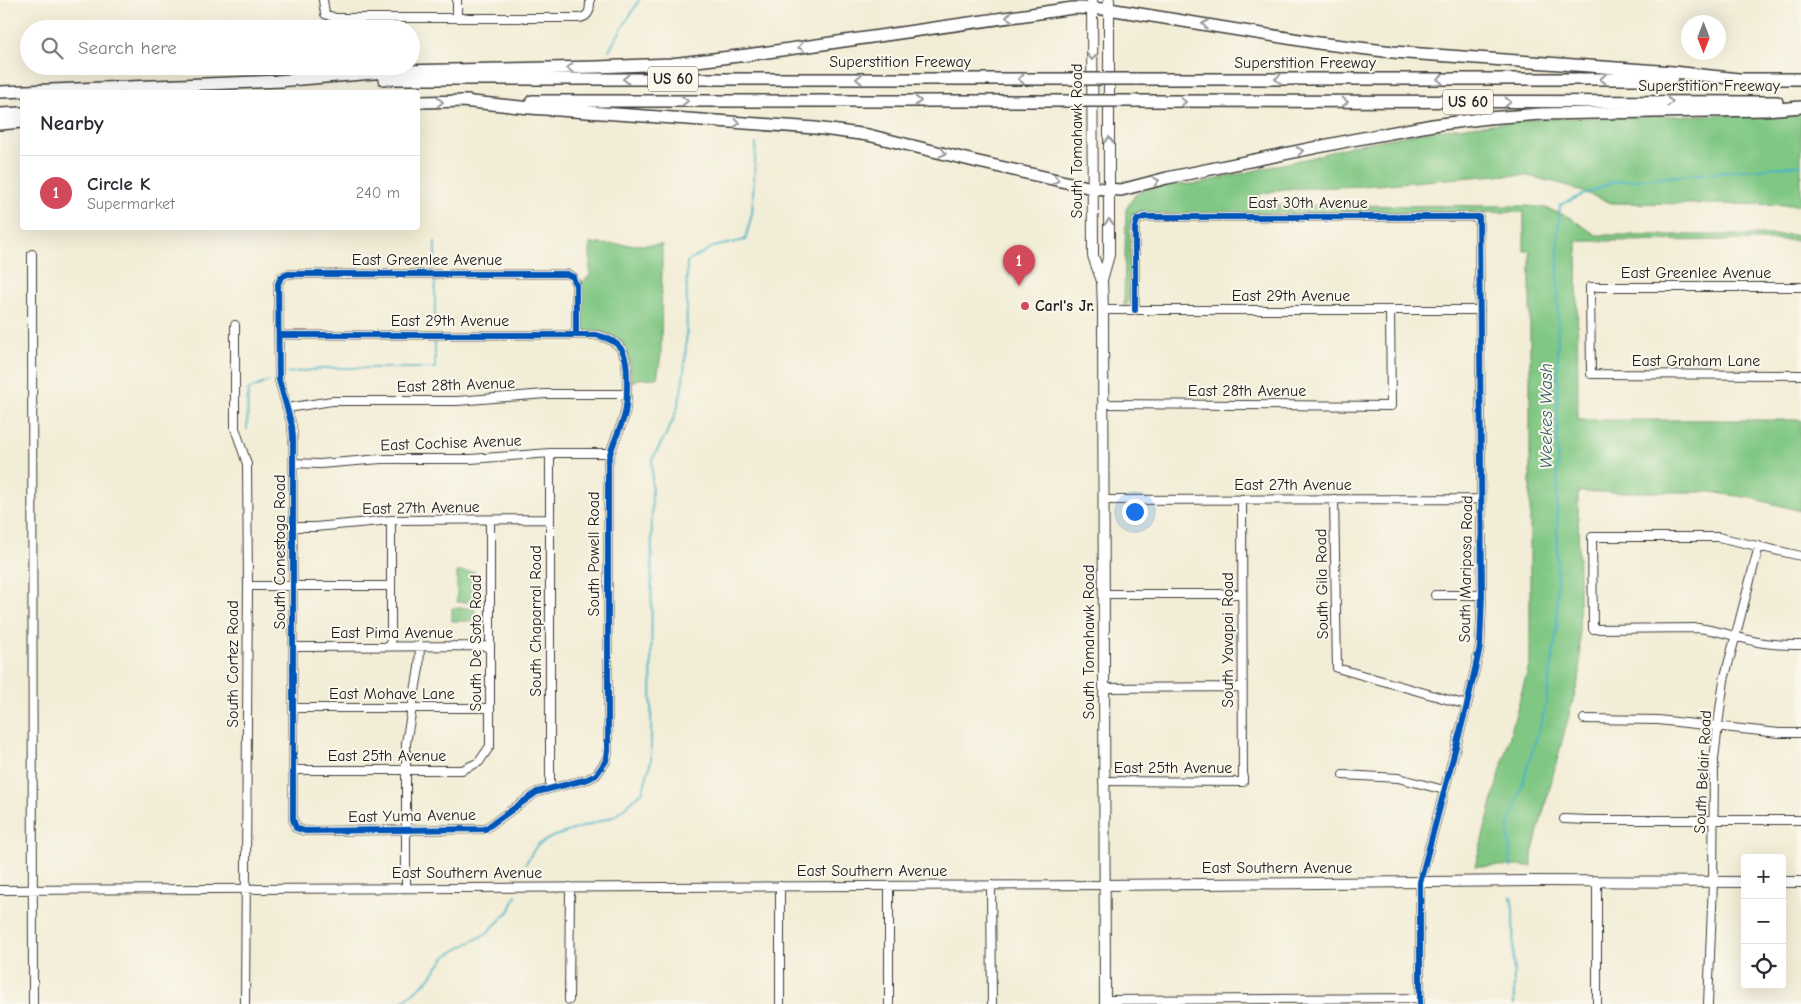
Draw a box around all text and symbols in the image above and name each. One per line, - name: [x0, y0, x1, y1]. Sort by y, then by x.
- one-way arrow: [1005, 11, 1013, 22]
- north arrow: [1681, 15, 1726, 60]
- one-way arrow: [1201, 19, 1209, 30]
- search box: [20, 20, 420, 75]
- icon: search: [38, 34, 66, 62]
- text: Search here: [78, 37, 177, 59]
- one-way arrow: [797, 41, 805, 52]
- street label: Superstition Freeway: [829, 53, 972, 71]
- one-way arrow: [1087, 54, 1097, 61]
- street label: Superstition Freeway: [1234, 54, 1377, 72]
- one-way arrow: [566, 63, 574, 73]
- street label: South Tomahawk Road: [1068, 64, 1086, 218]
- road number: US 60: [648, 66, 698, 92]
- one-way arrow: [622, 74, 630, 84]
- one-way arrow: [854, 74, 862, 84]
- one-way arrow: [1017, 74, 1024, 84]
- one-way arrow: [1273, 74, 1281, 84]
- one-way arrow: [1436, 74, 1444, 84]
- one-way arrow: [1598, 74, 1606, 84]
- street label: Superstition Freeway: [1638, 77, 1781, 95]
- road number: US 60: [1443, 90, 1493, 114]
- one-way arrow: [682, 96, 690, 106]
- one-way arrow: [914, 96, 922, 106]
- one-way arrow: [436, 97, 444, 107]
- one-way arrow: [1180, 97, 1187, 107]
- one-way arrow: [1342, 97, 1350, 107]
- one-way arrow: [1504, 97, 1512, 107]
- one-way arrow: [1667, 97, 1675, 107]
- text: Nearby: [40, 111, 104, 135]
- one-way arrow: [733, 117, 741, 128]
- one-way arrow: [1104, 136, 1114, 144]
- one-way arrow: [1295, 146, 1304, 157]
- one-way arrow: [938, 147, 947, 158]
- text: Circle K: [87, 173, 150, 195]
- one-way arrow: [1052, 174, 1061, 185]
- one-way arrow: [1152, 176, 1161, 187]
- text: 1: [53, 184, 59, 202]
- text: 240 m: [356, 184, 400, 202]
- street label: East 30th Avenue: [1248, 194, 1368, 212]
- text: Supermarket: [87, 195, 175, 213]
- one-way arrow: [1104, 218, 1114, 226]
- pin: 1: [1003, 245, 1035, 286]
- street label: East Greenlee Avenue: [352, 251, 502, 269]
- street label: East Greenlee Avenue: [1621, 264, 1771, 282]
- street label: East 29th Avenue: [1232, 287, 1350, 305]
- place label: Carl's Jr.: [1035, 297, 1094, 315]
- marker: Carl's Jr.: [1019, 300, 1031, 312]
- street label: East 29th Avenue: [391, 312, 509, 330]
- street label: East Graham Lane: [1632, 352, 1760, 370]
- water label: Weekes Wash: [1536, 363, 1557, 469]
- street label: East 28th Avenue: [397, 374, 515, 396]
- street label: East 28th Avenue: [1188, 382, 1306, 400]
- street label: East Cochise Avenue: [380, 432, 522, 454]
- street label: South Conestoga Road: [271, 475, 289, 629]
- street label: East 27th Avenue: [1234, 476, 1352, 494]
- street label: South Powell Road: [585, 492, 603, 616]
- street label: South Mariposa Road: [1456, 495, 1476, 643]
- street label: East 27th Avenue: [362, 498, 480, 518]
- your location: [1122, 499, 1148, 525]
- street label: South Gila Road: [1312, 528, 1332, 640]
- street label: South Chaparral Road: [527, 545, 545, 697]
- street label: South Tomahawk Road: [1080, 565, 1098, 719]
- street label: South Yavapai Road: [1219, 572, 1237, 708]
- street label: South De Soto Road: [467, 574, 485, 712]
- street label: South Cortez Road: [224, 600, 242, 728]
- street label: East Pima Avenue: [331, 624, 453, 642]
- street label: East Mohave Lane: [329, 685, 455, 703]
- street label: South Belair Road: [1691, 710, 1715, 834]
- street label: East 25th Avenue: [328, 747, 446, 765]
- street label: East 25th Avenue: [1114, 759, 1232, 777]
- street label: East Yuma Avenue: [348, 806, 476, 826]
- map controls: [1741, 854, 1786, 989]
- button: +: [1741, 854, 1786, 899]
- street label: East Southern Avenue: [1202, 859, 1352, 877]
- street label: East Southern Avenue: [797, 862, 947, 880]
- street label: East Southern Avenue: [392, 864, 542, 882]
- button: −: [1741, 899, 1786, 944]
- button: locate: [1741, 944, 1786, 989]

